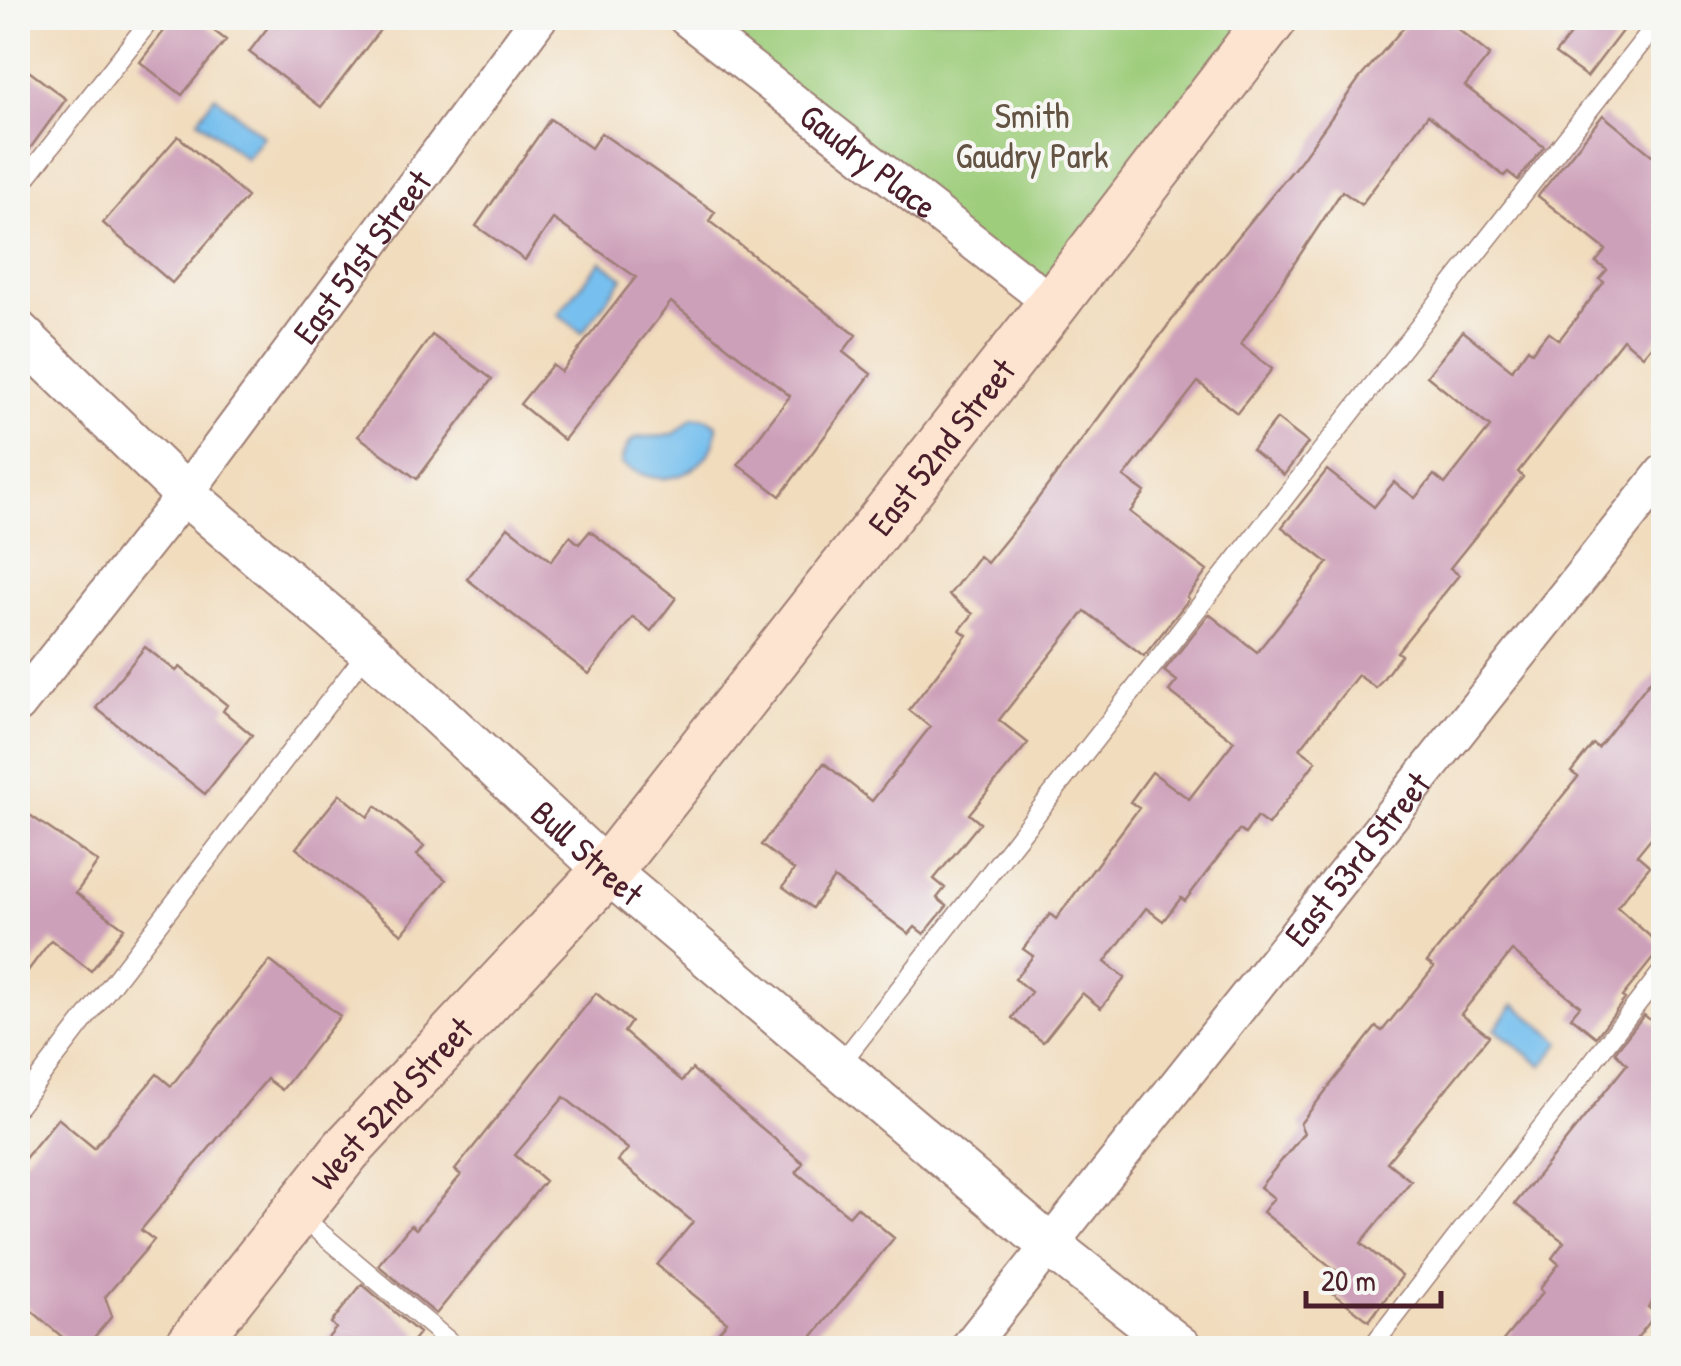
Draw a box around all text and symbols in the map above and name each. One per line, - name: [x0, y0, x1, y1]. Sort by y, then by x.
- street label: Gaudry Place: [791, 92, 947, 229]
- park label: Smith Gaudry Park: [955, 92, 1109, 179]
- street label: East 51st Street: [281, 159, 442, 353]
- street label: East 52nd Street: [857, 347, 1026, 545]
- street label: East 53rd Street: [1273, 761, 1441, 955]
- street label: Bull Street: [521, 789, 655, 916]
- street label: West 52nd Street: [300, 1005, 483, 1199]
- scale bar: [1306, 1246, 1441, 1308]
- text: 20 m: [1321, 1260, 1376, 1300]

